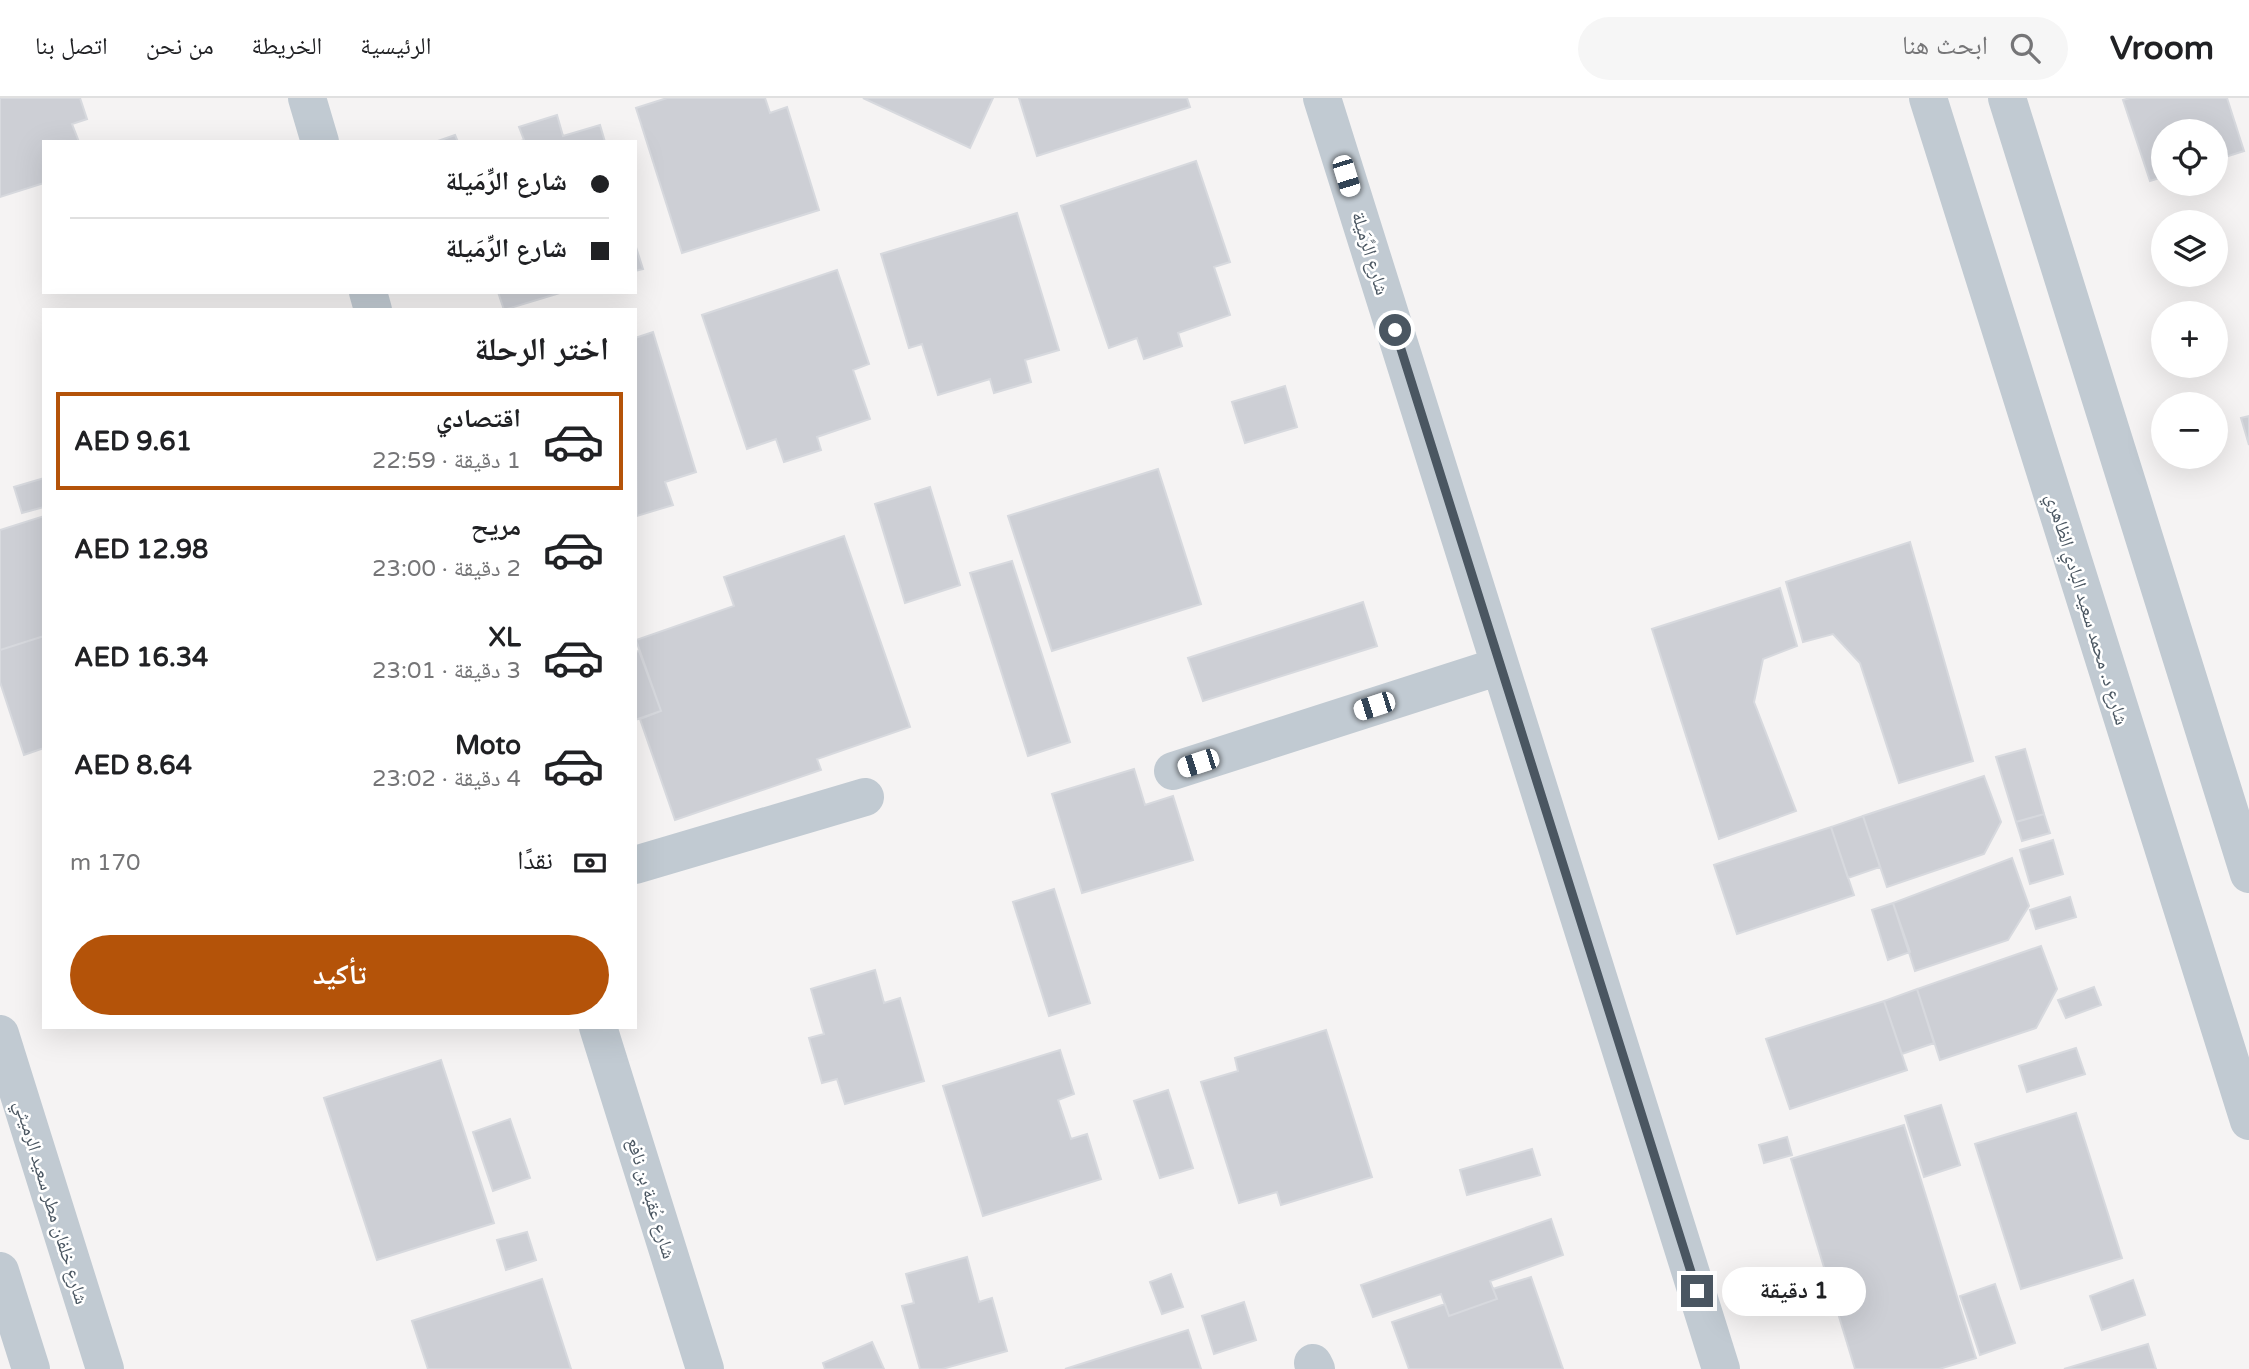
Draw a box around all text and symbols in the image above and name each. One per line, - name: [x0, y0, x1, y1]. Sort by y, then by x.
- search box: [1578, 17, 2068, 80]
- icon: search: [2006, 29, 2044, 67]
- text: Vroom: [2110, 29, 2214, 68]
- text: ابحث هنا: [1902, 30, 1988, 61]
- text: اتصل بنا: [35, 32, 108, 61]
- text: من نحن: [146, 32, 214, 61]
- text: الخريطة: [252, 32, 322, 61]
- text: الرئيسية: [360, 32, 431, 61]
- map controls: [2151, 119, 2228, 469]
- button: locate: [2151, 119, 2228, 196]
- car: [1330, 153, 1363, 199]
- text: شارع الرِّمَيلة: [446, 166, 567, 197]
- street label: شارع الرِّمَيلة: [1347, 209, 1393, 298]
- button: layers: [2151, 210, 2228, 287]
- text: شارع الرِّمَيلة: [446, 233, 567, 264]
- button: +: [2151, 301, 2228, 378]
- route start: [1379, 314, 1411, 346]
- text: اختر الرحلة: [474, 331, 609, 369]
- button: −: [2151, 392, 2228, 469]
- text: اقتصادي: [436, 403, 521, 434]
- icon: car: [542, 410, 605, 473]
- text: AED 9.61: [74, 426, 192, 457]
- text: 1 دقيقة · 22:59: [372, 447, 521, 475]
- street label: شارع د. محمد سعيد البادي الظاهري: [2038, 491, 2133, 729]
- text: مريح: [471, 511, 521, 542]
- icon: car: [542, 518, 605, 581]
- text: AED 12.98: [74, 534, 208, 565]
- text: 2 دقيقة · 23:00: [372, 555, 521, 583]
- text: XL: [489, 622, 521, 653]
- icon: car: [542, 626, 605, 689]
- text: AED 16.34: [74, 642, 208, 673]
- text: 3 دقيقة · 23:01: [372, 657, 521, 685]
- car: [1351, 690, 1398, 722]
- text: Moto: [455, 730, 521, 761]
- icon: car: [542, 734, 605, 797]
- car: [1175, 747, 1222, 779]
- text: AED 8.64: [74, 750, 192, 781]
- text: 4 دقيقة · 23:02: [372, 765, 521, 793]
- icon: cash: [571, 844, 609, 882]
- text: نقدًا: [517, 845, 553, 876]
- text: 170 m: [70, 849, 140, 877]
- button: تأكيد: [70, 935, 609, 1015]
- street label: شارع خلفان مطر سعيد الرميثي: [6, 1098, 93, 1308]
- street label: شارع عُقبة بن نافع: [621, 1135, 680, 1262]
- callout: 1 دقيقة: [1722, 1266, 1865, 1316]
- route end: [1681, 1275, 1713, 1307]
- text: 1 دقيقة: [1760, 1277, 1828, 1305]

